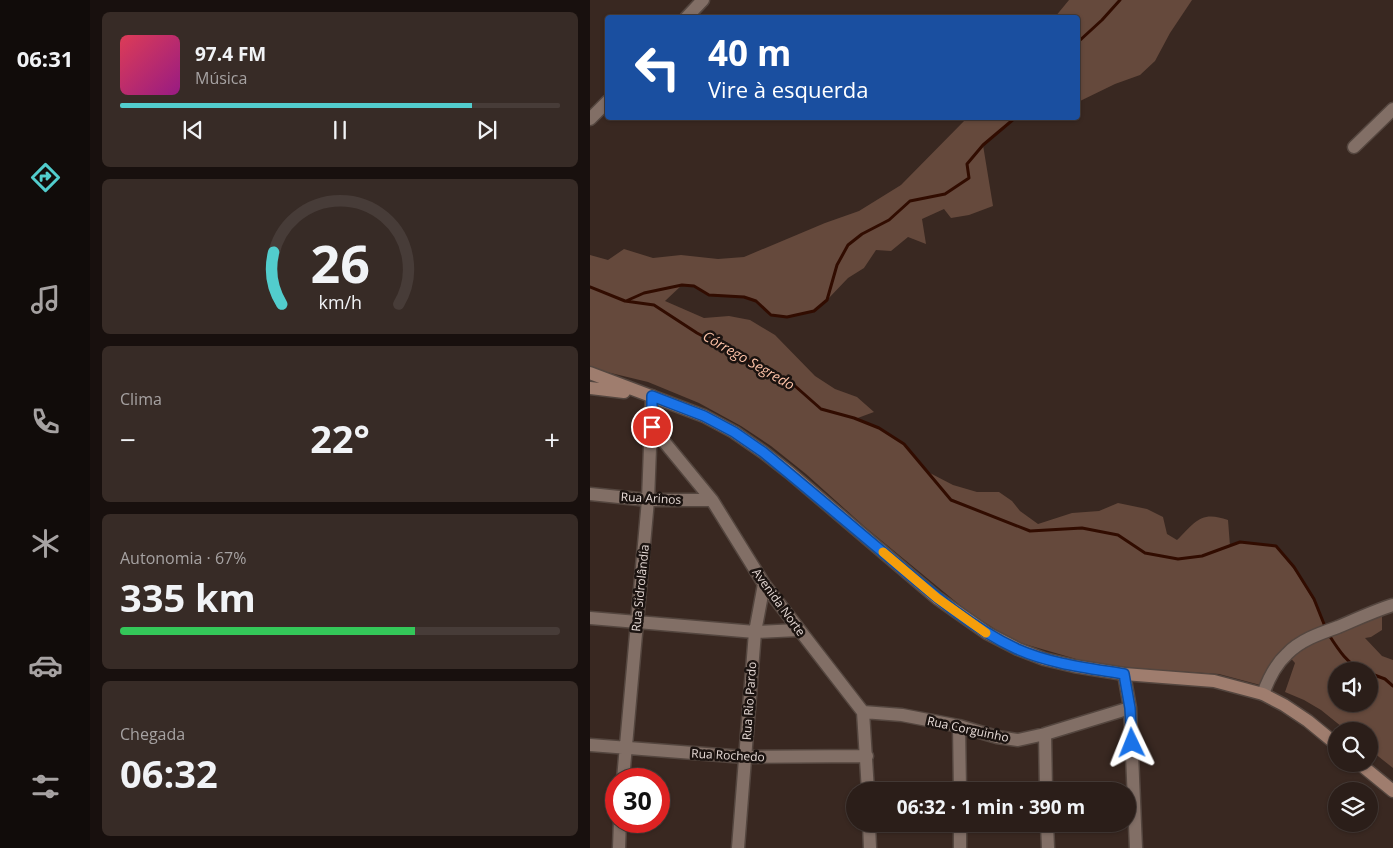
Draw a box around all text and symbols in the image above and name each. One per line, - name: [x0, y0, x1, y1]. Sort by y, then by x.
- text: 40 m: [708, 29, 791, 76]
- icon: left: [625, 35, 690, 100]
- text: 97.4 FM: [195, 41, 266, 67]
- text: 06:31: [17, 43, 73, 73]
- text: Música: [195, 67, 247, 89]
- text: Vire à esquerda: [708, 74, 869, 104]
- icon: previous: [179, 116, 207, 144]
- icon: pause: [326, 116, 354, 144]
- icon: next: [473, 116, 501, 144]
- icon: directions: [28, 160, 63, 195]
- text: 26: [310, 227, 370, 298]
- icon: music: [28, 282, 63, 317]
- text: km/h: [318, 290, 362, 314]
- water label: Córrego Segredo: [700, 326, 798, 394]
- text: Clima: [120, 388, 162, 410]
- icon: phone: [28, 404, 63, 439]
- pin: [631, 406, 673, 448]
- text: 22°: [310, 412, 370, 464]
- icon: arrive: [638, 413, 666, 441]
- text: −: [120, 420, 136, 458]
- text: +: [544, 420, 560, 458]
- street label: Rua Arinos: [620, 488, 682, 508]
- icon: climate: [28, 526, 63, 561]
- street label: Rua Sidrolândia: [627, 543, 653, 633]
- text: Autonomia · 67%: [120, 547, 246, 569]
- street label: Avenida Norte: [749, 565, 810, 640]
- text: 335 km: [120, 571, 256, 623]
- icon: car: [28, 648, 63, 683]
- street label: Rua Rio Pardo: [738, 661, 760, 741]
- map controls: [1328, 662, 1378, 832]
- button: sound: [1328, 662, 1378, 712]
- street label: Rua Corguinho: [926, 712, 1010, 746]
- position arrow: [1105, 716, 1157, 768]
- button: search: [1328, 722, 1378, 772]
- text: Chegada: [120, 723, 185, 745]
- street label: Rua Rochedo: [691, 745, 765, 765]
- text: 06:32: [120, 747, 218, 799]
- speed limit sign: 30: [605, 768, 670, 833]
- icon: filters: [28, 769, 63, 804]
- button: layers: [1328, 782, 1378, 832]
- text: 06:32 · 1 min · 390 m: [897, 794, 1085, 820]

